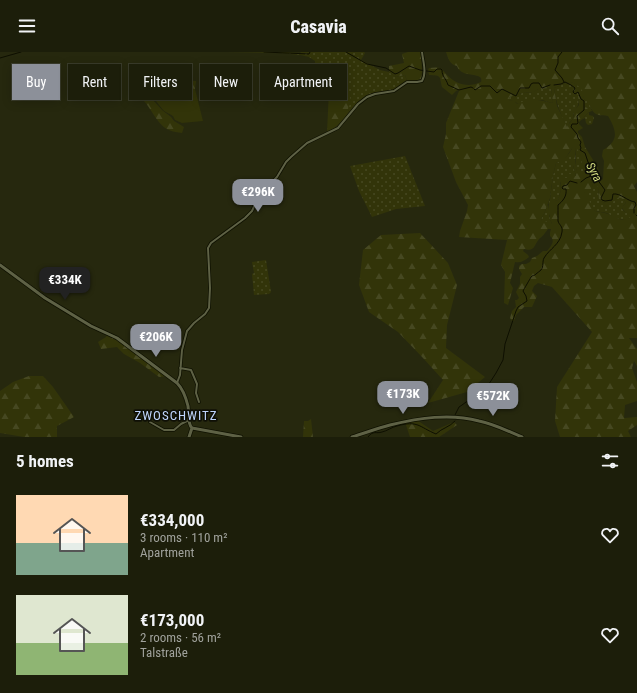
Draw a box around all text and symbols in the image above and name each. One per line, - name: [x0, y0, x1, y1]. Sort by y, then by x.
- icon: menu: [16, 15, 38, 37]
- icon: search: [599, 15, 621, 37]
- text: Casavia: [290, 16, 347, 37]
- chip: Buy: [12, 64, 60, 100]
- chip: Rent: [68, 64, 121, 100]
- chip: Filters: [129, 64, 192, 100]
- chip: New: [200, 64, 252, 100]
- chip: Apartment: [260, 64, 347, 100]
- water label: Syra: [583, 160, 605, 184]
- pin: €296K: [230, 179, 286, 213]
- text: €296K: [241, 184, 275, 199]
- pin: €334K: [37, 267, 93, 301]
- text: €334K: [48, 272, 82, 287]
- pin: €206K: [128, 324, 184, 358]
- text: €206K: [139, 329, 173, 344]
- pin: €173K: [375, 381, 431, 415]
- pin: €572K: [465, 383, 521, 417]
- text: €173K: [386, 386, 420, 401]
- text: €572K: [476, 388, 510, 403]
- district label: ZWOSCHWITZ: [134, 408, 218, 423]
- icon: filters: [599, 450, 621, 472]
- text: 5 homes: [16, 451, 74, 471]
- text: €334,000: [140, 510, 204, 530]
- icon: home: [48, 511, 96, 559]
- icon: heart: [599, 524, 621, 546]
- text: 3 rooms · 110 m²: [140, 530, 227, 545]
- text: Apartment: [140, 545, 194, 560]
- text: €173,000: [140, 610, 204, 630]
- icon: home: [48, 611, 96, 659]
- icon: heart: [599, 624, 621, 646]
- text: 2 rooms · 56 m²: [140, 630, 221, 645]
- text: Talstraße: [140, 645, 188, 660]

